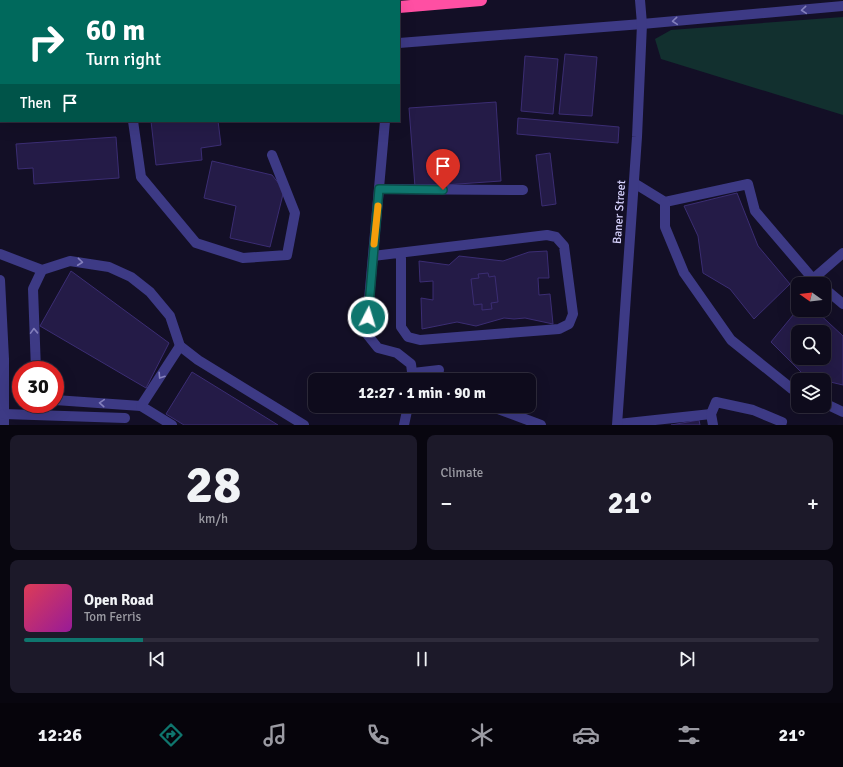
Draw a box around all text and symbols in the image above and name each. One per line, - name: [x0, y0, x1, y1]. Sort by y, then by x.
- one-way arrow: [801, 5, 807, 14]
- text: 60 m: [86, 14, 145, 48]
- icon: right: [20, 16, 72, 68]
- one-way arrow: [672, 16, 678, 25]
- text: Turn right: [86, 48, 161, 70]
- icon: arrive: [59, 92, 81, 114]
- text: Then: [20, 94, 51, 112]
- pin: [426, 149, 460, 190]
- icon: arrive: [432, 155, 454, 177]
- street label: Baner Street: [610, 179, 629, 245]
- one-way arrow: [77, 257, 83, 266]
- north arrow: [791, 277, 831, 317]
- map controls: [791, 277, 831, 413]
- position arrow: [347, 296, 389, 338]
- button: search: [791, 325, 831, 365]
- one-way arrow: [30, 328, 39, 334]
- speed limit sign: 30: [12, 361, 64, 413]
- one-way arrow: [158, 372, 165, 379]
- button: layers: [791, 373, 831, 413]
- text: 12:27 · 1 min · 90 m: [358, 384, 486, 402]
- one-way arrow: [99, 398, 105, 407]
- text: 28: [185, 453, 241, 517]
- text: Climate: [441, 465, 483, 481]
- text: 21°: [608, 485, 652, 522]
- text: −: [441, 490, 452, 517]
- text: +: [807, 490, 819, 517]
- text: km/h: [199, 511, 228, 527]
- text: Open Road: [84, 591, 154, 609]
- text: Tom Ferris: [84, 609, 141, 625]
- icon: previous: [146, 648, 168, 670]
- icon: pause: [411, 648, 433, 670]
- icon: next: [676, 648, 698, 670]
- icon: directions: [157, 721, 185, 749]
- icon: music: [261, 721, 289, 749]
- icon: phone: [364, 721, 392, 749]
- icon: climate: [468, 721, 496, 749]
- icon: car: [572, 721, 600, 749]
- icon: filters: [675, 721, 703, 749]
- text: 12:26: [38, 724, 82, 746]
- text: 21°: [779, 724, 805, 746]

